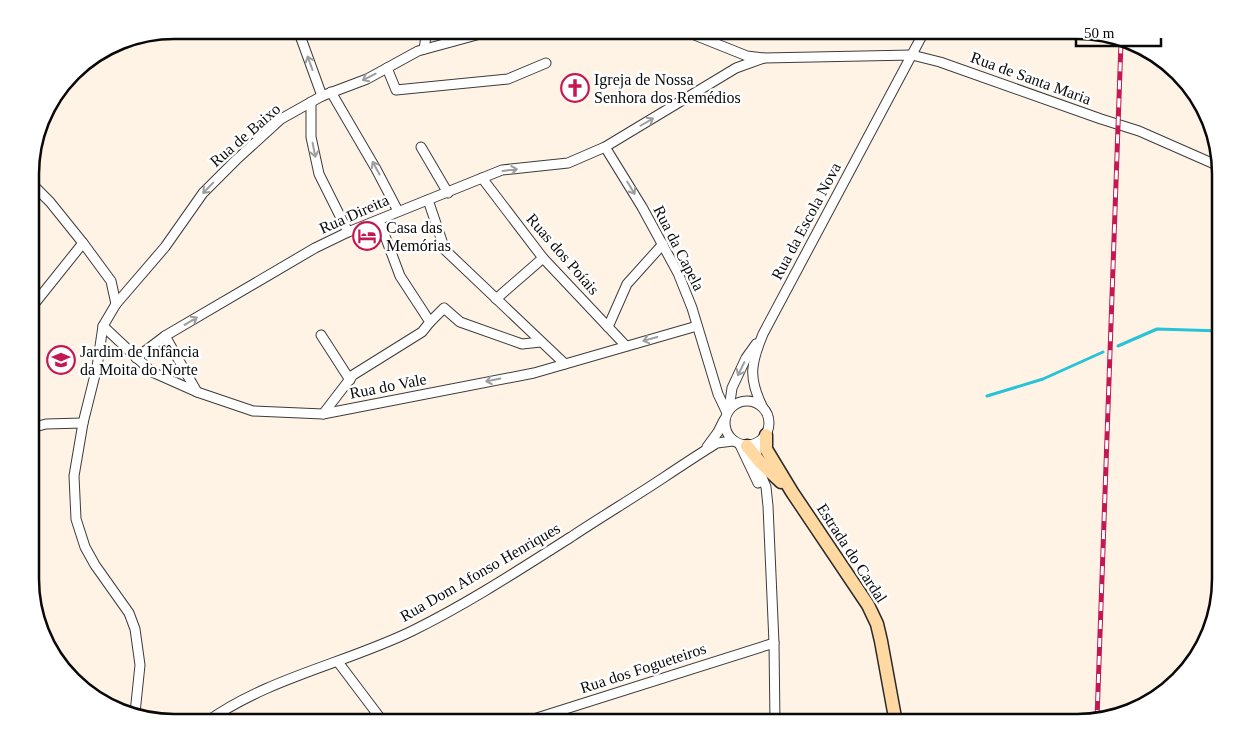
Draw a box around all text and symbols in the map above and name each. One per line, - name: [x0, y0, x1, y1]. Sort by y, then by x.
- scale bar: [1076, 15, 1161, 47]
- text: 50 m: [1084, 25, 1115, 41]
- street label: Rua de Santa Maria: [969, 48, 1093, 108]
- one-way arrow: [305, 56, 314, 71]
- place label: Igreja de Nossa Senhora dos Remédios: [594, 71, 741, 106]
- one-way arrow: [362, 73, 377, 82]
- church icon: Igreja de Nossa Senhora dos Remédios: [560, 73, 590, 103]
- street label: Rua de Baixo: [207, 100, 283, 170]
- one-way arrow: [640, 117, 654, 127]
- one-way arrow: [310, 142, 319, 158]
- street label: Rua da Escola Nova: [768, 160, 844, 282]
- one-way arrow: [370, 161, 380, 175]
- one-way arrow: [502, 165, 518, 175]
- one-way arrow: [202, 181, 214, 194]
- one-way arrow: [626, 181, 636, 195]
- street label: Rua Direita: [317, 191, 391, 237]
- street label: Rua da Capela: [649, 203, 708, 294]
- street label: Ruas dos Poíais: [523, 210, 603, 298]
- place label: Casa das Memórias: [386, 219, 451, 254]
- hotel icon: Casa das Memórias: [352, 221, 382, 251]
- one-way arrow: [183, 315, 197, 325]
- one-way arrow: [643, 335, 659, 344]
- place label: Jardim de Infância da Moita do Norte: [80, 343, 199, 378]
- school or university icon: Jardim de Infância da Moita do Norte: [46, 345, 76, 375]
- one-way arrow: [735, 361, 745, 376]
- street label: Rua do Vale: [348, 370, 428, 402]
- one-way arrow: [486, 376, 502, 386]
- street label: Estrada do Cardal: [814, 500, 891, 606]
- street label: Rua Dom Afonso Henriques: [397, 519, 563, 626]
- street label: Rua dos Fogueteiros: [578, 640, 708, 697]

